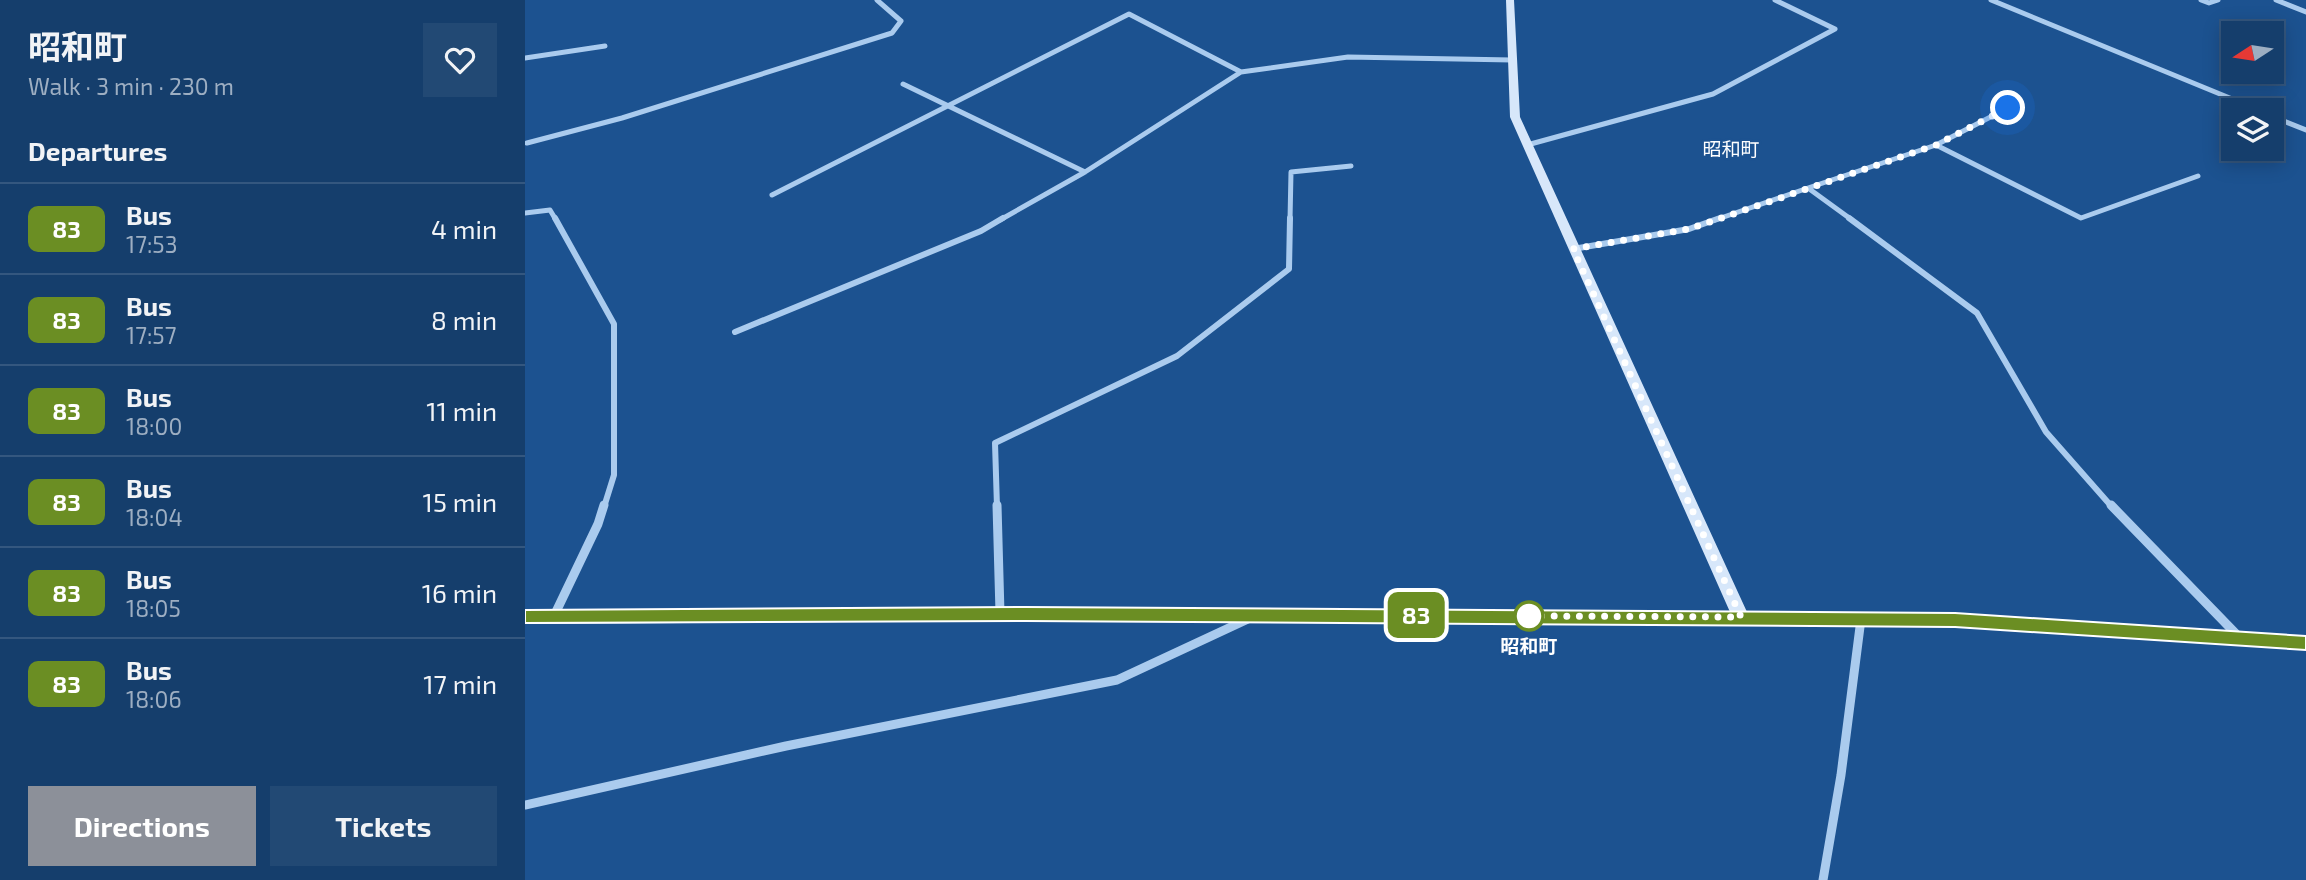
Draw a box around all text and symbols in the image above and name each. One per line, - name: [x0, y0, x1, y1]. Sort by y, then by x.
- north arrow: [2221, 21, 2284, 84]
- map controls: [2221, 21, 2284, 161]
- button: heart: [423, 23, 497, 97]
- text: 昭和町: [28, 26, 127, 66]
- text: Walk · 3 min · 230 m: [28, 72, 234, 100]
- your location: [1990, 90, 2025, 125]
- button: layers: [2221, 98, 2284, 161]
- text: Departures: [28, 135, 167, 166]
- district label: 昭和町: [1702, 137, 1760, 160]
- text: Bus: [126, 199, 172, 230]
- text: 4 min: [431, 213, 497, 244]
- text: 83: [52, 214, 81, 243]
- text: 17:53: [126, 230, 177, 258]
- text: Bus: [126, 290, 172, 321]
- text: 8 min: [431, 304, 497, 335]
- text: 83: [52, 305, 81, 334]
- text: 17:57: [126, 321, 176, 349]
- text: Bus: [126, 381, 172, 412]
- text: 11 min: [426, 395, 497, 426]
- text: 83: [52, 396, 81, 425]
- text: 18:00: [126, 412, 182, 440]
- text: Bus: [126, 472, 172, 503]
- text: 15 min: [423, 486, 497, 517]
- text: 83: [52, 487, 81, 516]
- text: 18:04: [126, 503, 183, 531]
- text: Bus: [126, 563, 172, 594]
- text: 16 min: [422, 577, 497, 608]
- text: 83: [52, 578, 81, 607]
- line badge: 83: [1385, 592, 1447, 638]
- text: 18:05: [126, 594, 181, 622]
- text: 83: [1402, 600, 1430, 629]
- marker: 昭和町: [1514, 601, 1544, 631]
- place label: 昭和町: [1500, 634, 1558, 657]
- text: Bus: [126, 654, 172, 685]
- text: 17 min: [423, 668, 497, 699]
- text: 83: [52, 669, 81, 698]
- text: 18:06: [126, 685, 182, 713]
- button: Directions: [28, 786, 256, 866]
- button: Tickets: [270, 786, 497, 866]

